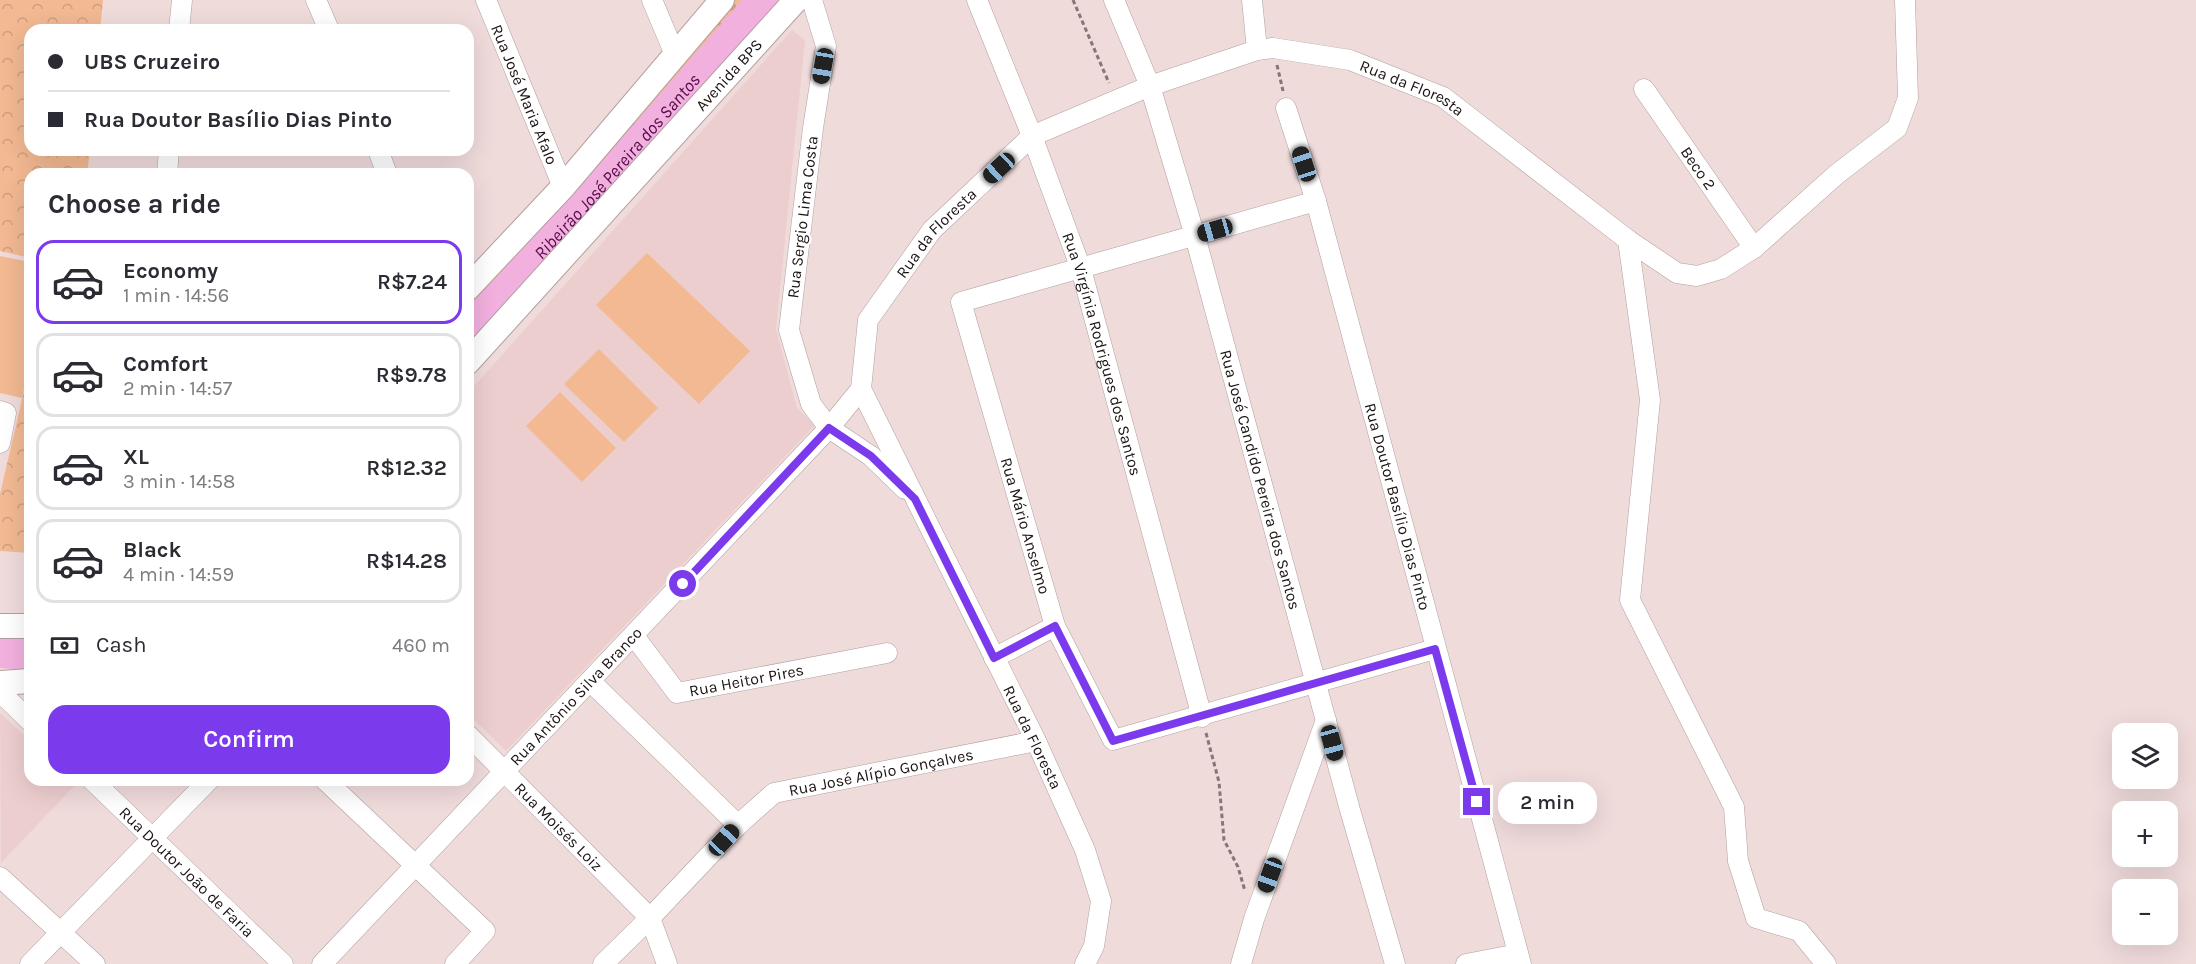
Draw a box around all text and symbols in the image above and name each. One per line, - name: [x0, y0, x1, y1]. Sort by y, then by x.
- street label: Rua José Maria Afalo: [487, 22, 562, 167]
- street label: Avenida BPS: [692, 35, 766, 115]
- car: [811, 47, 835, 85]
- text: UBS Cruzeiro: [84, 49, 220, 75]
- street label: Rua da Floresta: [1357, 56, 1468, 120]
- water label: Ribeirão José Pereira dos Santos: [529, 69, 705, 264]
- text: Rua Doutor Basílio Dias Pinto: [84, 107, 392, 133]
- street label: Rua Sergio Lima Costa: [783, 135, 822, 299]
- street label: Beco 2: [1677, 143, 1720, 193]
- car: [1290, 144, 1318, 184]
- car: [980, 149, 1018, 187]
- street label: Rua da Floresta: [892, 184, 980, 282]
- text: Choose a ride: [48, 188, 221, 220]
- car: [1195, 216, 1235, 244]
- street label: Rua Virgínia Rodrigues dos Santos: [1058, 230, 1145, 478]
- icon: car: [51, 255, 105, 309]
- text: Economy: [123, 258, 218, 284]
- text: R$7.24: [377, 269, 447, 295]
- text: 1 min · 14:56: [123, 284, 229, 307]
- street label: Rua José Candido Pereira dos Santos: [1216, 347, 1304, 612]
- icon: car: [51, 348, 105, 402]
- text: Comfort: [123, 351, 208, 377]
- text: R$9.78: [376, 362, 447, 388]
- text: 2 min · 14:57: [123, 377, 232, 400]
- street label: Rua Doutor Basílio Dias Pinto: [1361, 401, 1434, 612]
- icon: car: [51, 441, 105, 495]
- text: XL: [123, 444, 149, 470]
- text: R$12.32: [366, 455, 447, 481]
- street label: Rua Mário Anselmo: [997, 455, 1054, 596]
- text: 3 min · 14:58: [123, 470, 235, 493]
- icon: car: [51, 534, 105, 588]
- text: Black: [123, 537, 182, 563]
- text: R$14.28: [366, 548, 447, 574]
- text: 4 min · 14:59: [123, 563, 234, 586]
- route start: [669, 570, 696, 597]
- street label: Rua Antônio Silva Branco: [506, 623, 646, 769]
- icon: cash: [48, 629, 81, 662]
- text: Cash: [96, 632, 146, 658]
- text: 460 m: [392, 634, 450, 657]
- street label: Rua Heitor Pires: [688, 660, 805, 700]
- street label: Rua da Floresta: [999, 682, 1066, 792]
- button: Confirm: [48, 705, 450, 774]
- car: [1319, 723, 1345, 763]
- map controls: [2112, 723, 2178, 945]
- button: layers: [2112, 723, 2178, 789]
- street label: Rua José Alípio Gonçalves: [787, 745, 975, 800]
- street label: Rua Moisés Loiz: [511, 779, 607, 875]
- callout: 2 min: [1498, 781, 1597, 823]
- route end: [1463, 788, 1490, 815]
- text: 2 min: [1520, 791, 1575, 814]
- button: +: [2112, 801, 2178, 867]
- street label: Rua Doutor João de Faria: [115, 803, 258, 941]
- car: [705, 821, 743, 859]
- car: [1255, 855, 1285, 895]
- button: −: [2112, 879, 2178, 945]

